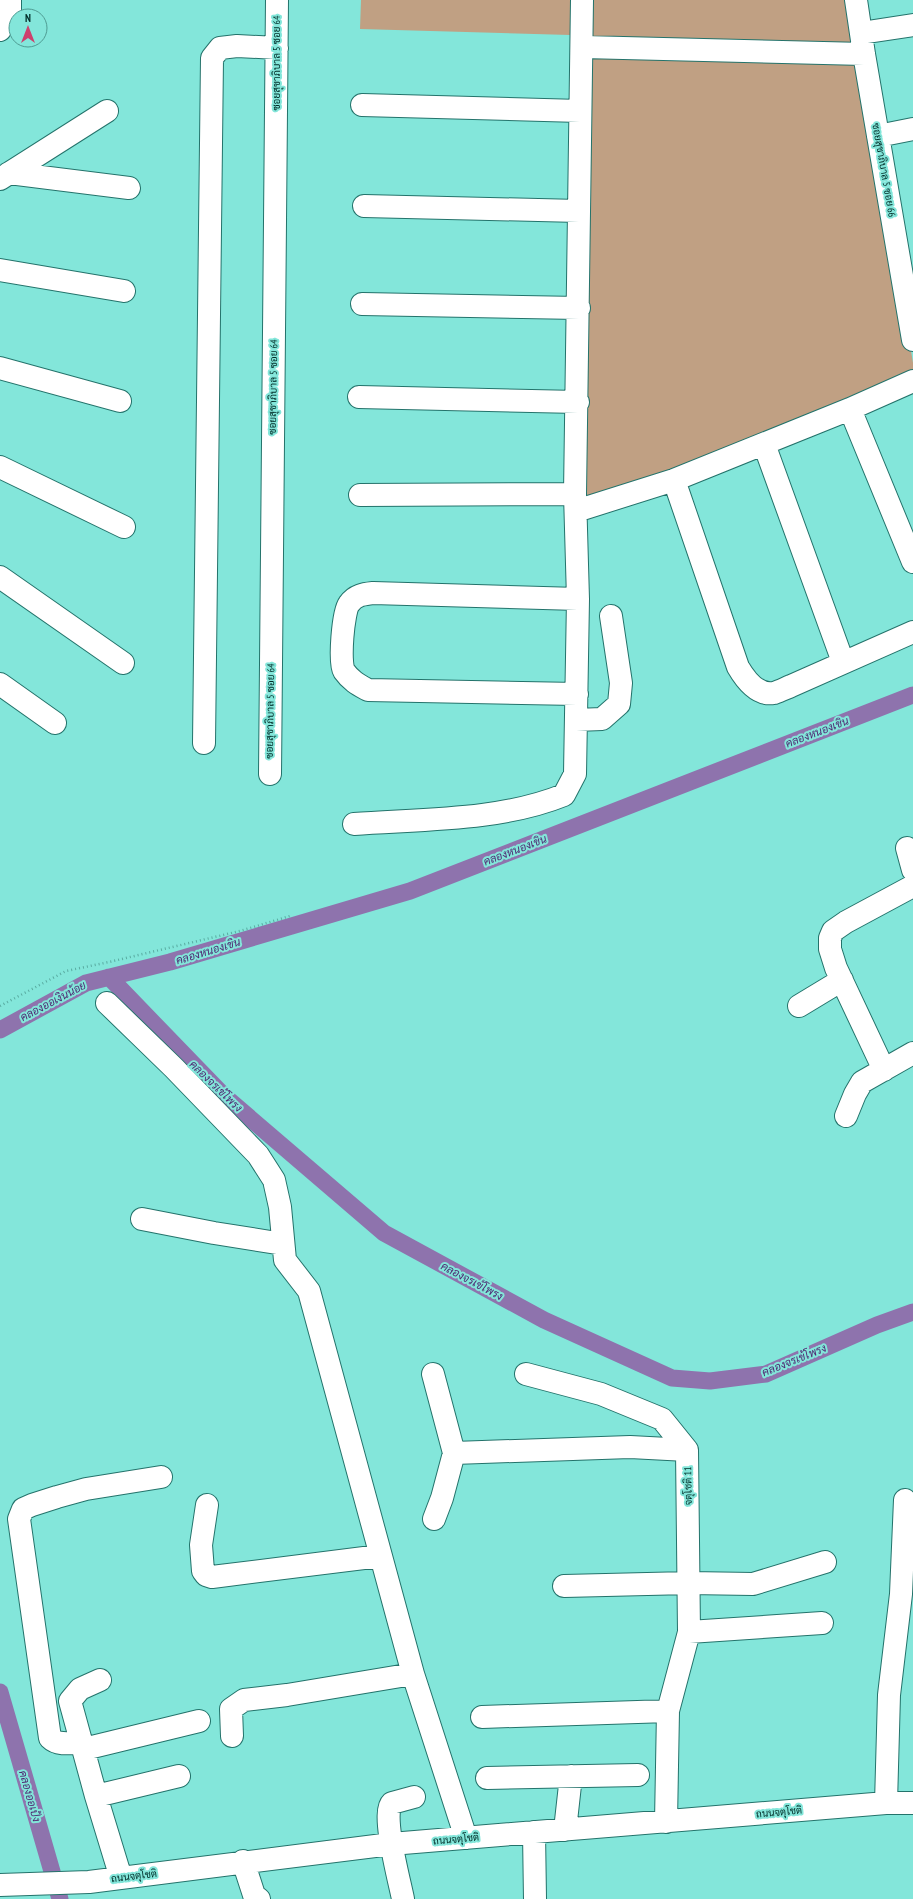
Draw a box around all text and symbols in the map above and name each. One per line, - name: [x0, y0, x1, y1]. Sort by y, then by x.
- north arrow: [8, 8, 48, 48]
- text: N: [25, 11, 31, 25]
- street label: ซอยสุขาภิบาล 5 ซอย 64: [270, 15, 284, 111]
- street label: ซอยสุขาภิบาล 5 ซอย 66: [868, 122, 899, 219]
- street label: ซอยสุขาภิบาล 5 ซอย 64: [266, 339, 281, 435]
- street label: ซอยสุขาภิบาล 5 ซอย 64: [263, 663, 278, 759]
- water label: คลองหนองเขิน: [783, 713, 851, 751]
- water label: คลองหนองเขิน: [481, 831, 549, 869]
- water label: คลองหนองเขิน: [174, 935, 242, 967]
- water label: คลองออเงินน้อย: [18, 977, 89, 1024]
- water label: คลองจรเข้โพรง: [187, 1057, 246, 1115]
- water label: คลองจรเข้โพรง: [439, 1258, 506, 1303]
- water label: คลองจรเข้โพรง: [759, 1340, 828, 1379]
- street label: จตุโชติ 11: [681, 1467, 696, 1505]
- water label: คลองออเป้ง: [16, 1769, 44, 1823]
- street label: ถนนจตุโชติ: [755, 1804, 803, 1821]
- street label: ถนนจตุโชติ: [432, 1831, 480, 1848]
- street label: ถนนจตุโชติ: [110, 1867, 158, 1886]

